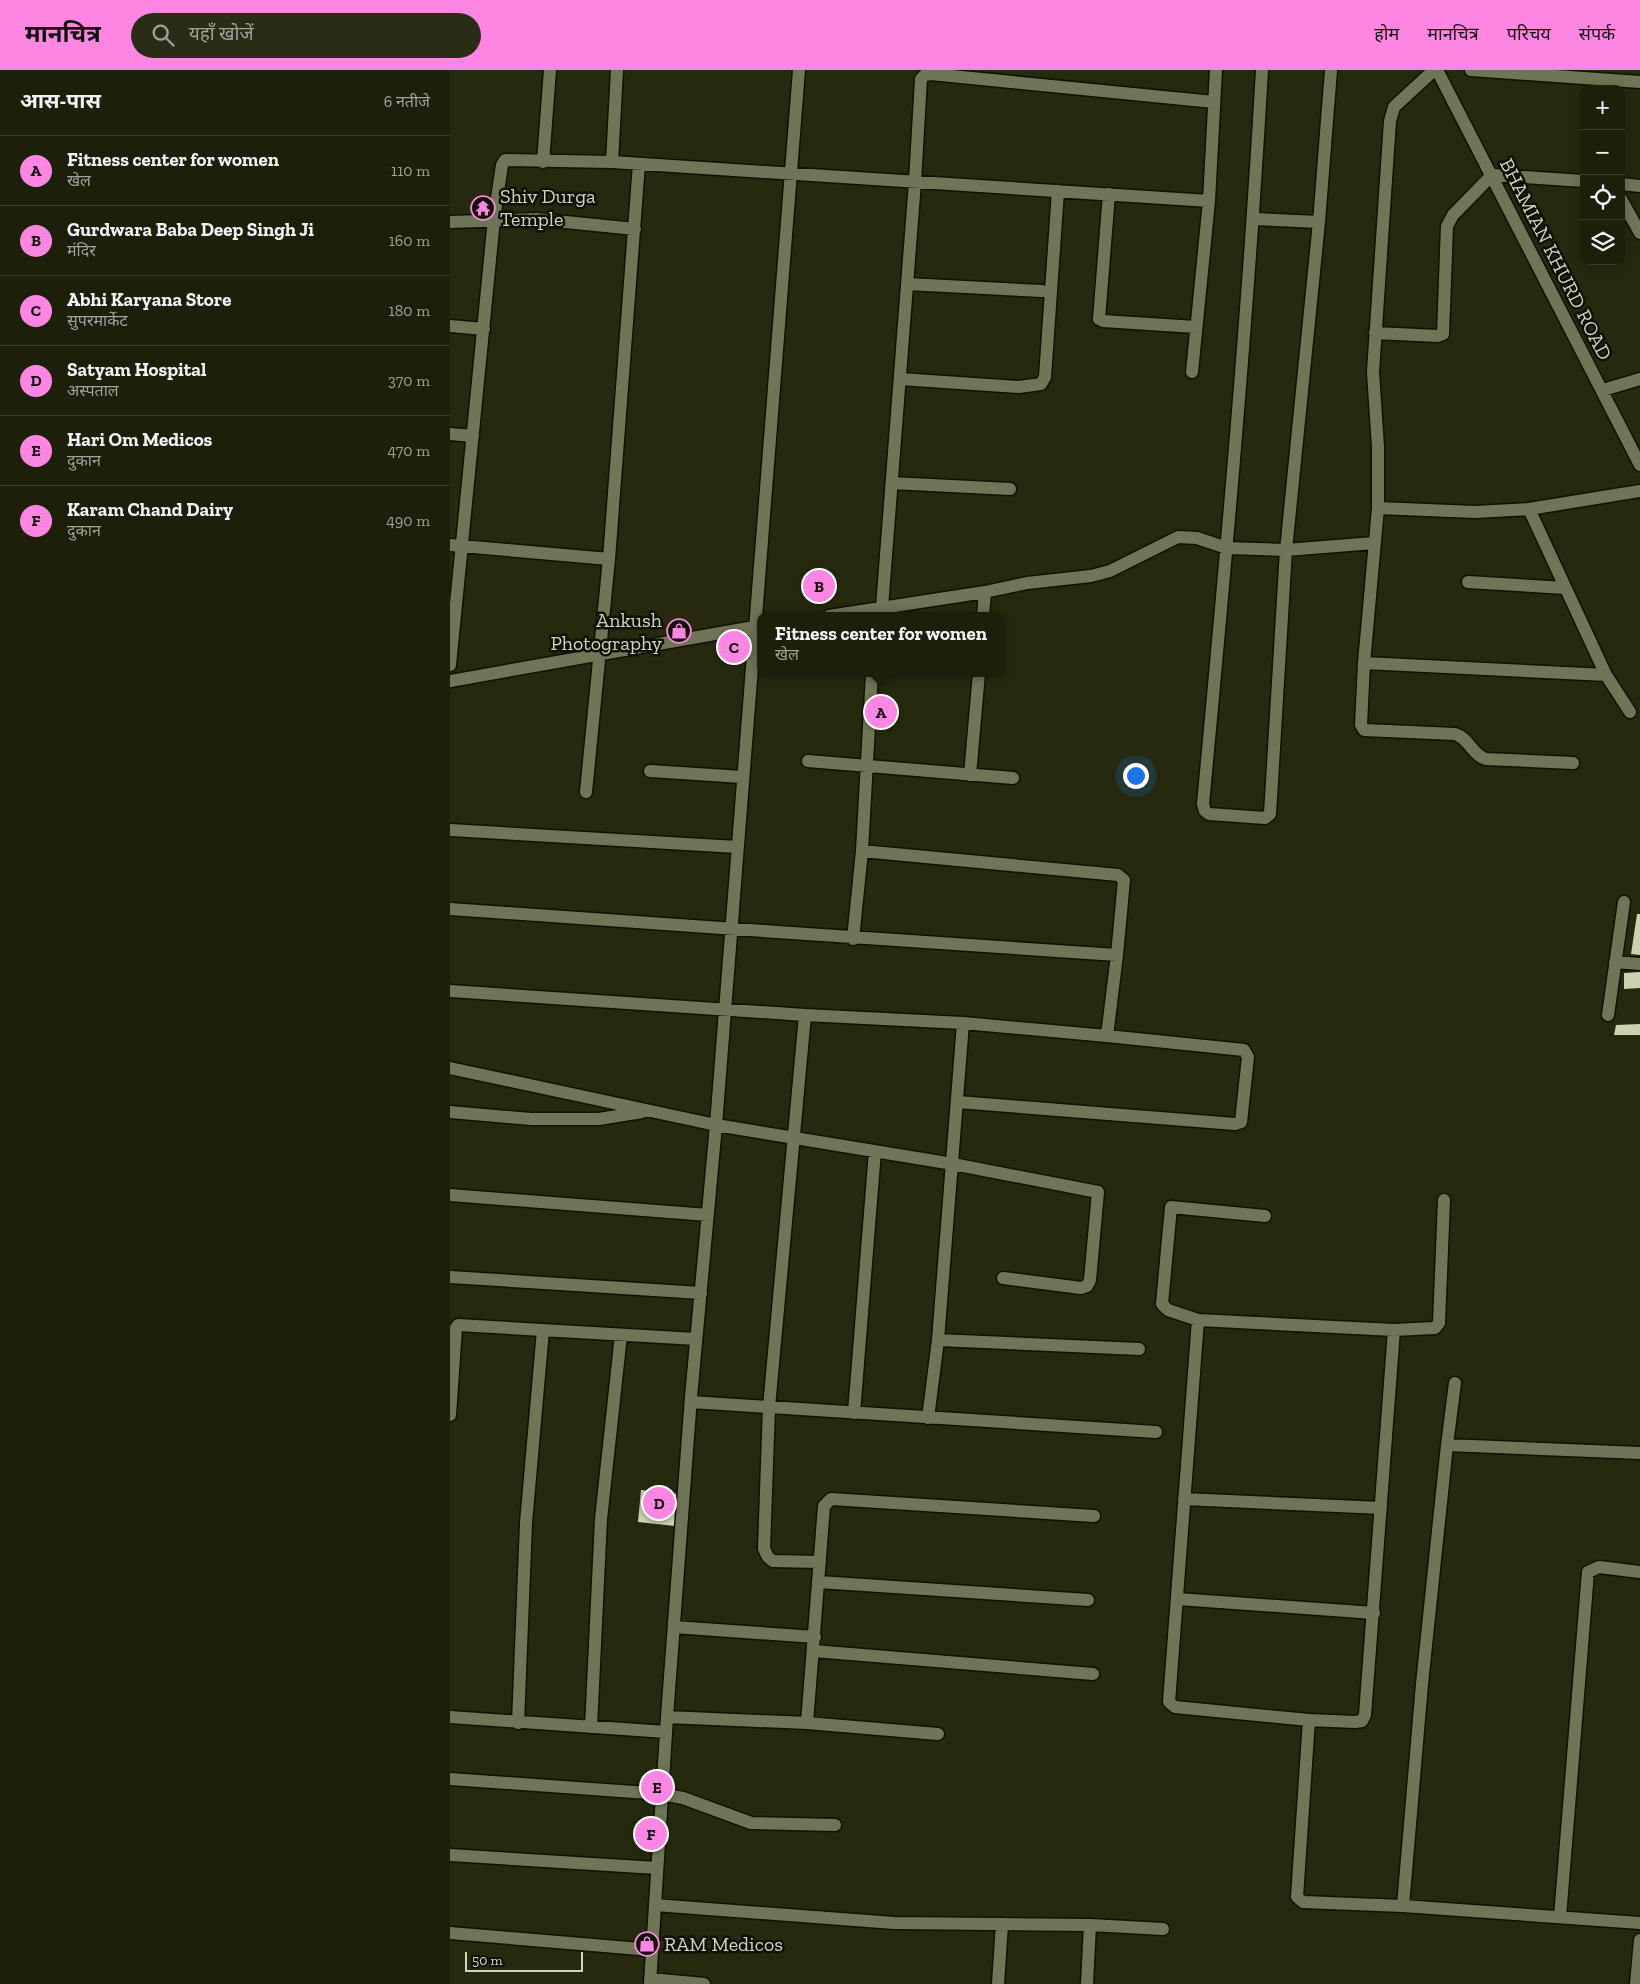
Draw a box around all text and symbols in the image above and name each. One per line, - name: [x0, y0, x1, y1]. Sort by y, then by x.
- search box: [131, 13, 481, 58]
- text: मानचित्र: [25, 19, 101, 48]
- icon: search: [149, 21, 177, 49]
- text: यहाँ खोजें: [189, 22, 254, 45]
- text: होम: [1374, 23, 1399, 45]
- text: मानचित्र: [1427, 23, 1479, 45]
- text: परिचय: [1507, 23, 1551, 45]
- text: संपर्क: [1579, 23, 1615, 45]
- map controls: [1580, 85, 1625, 265]
- button: +: [1580, 85, 1625, 130]
- text: आस-पास: [20, 88, 101, 113]
- text: 6 नतीजे: [384, 92, 430, 111]
- button: −: [1580, 130, 1625, 175]
- text: Fitness center for women: [67, 148, 279, 171]
- street label: BHAMIAN KHURD ROAD: [1495, 154, 1617, 364]
- text: A: [31, 161, 42, 180]
- text: 110 m: [391, 161, 430, 180]
- text: खेल: [67, 171, 91, 190]
- button: locate: [1580, 175, 1625, 220]
- place label: Shiv Durga Temple: [500, 184, 596, 231]
- temple icon: Shiv Durga Temple: [470, 195, 496, 221]
- text: Gurdwara Baba Deep Singh Ji: [67, 218, 314, 241]
- button: layers: [1580, 220, 1625, 265]
- text: B: [31, 231, 41, 250]
- text: 160 m: [389, 231, 430, 250]
- text: मंदिर: [67, 241, 96, 260]
- text: Abhi Karyana Store: [67, 288, 231, 311]
- text: C: [31, 301, 41, 320]
- text: 180 m: [389, 301, 430, 320]
- text: सुपरमार्केट: [67, 311, 128, 330]
- text: Satyam Hospital: [67, 358, 206, 381]
- text: D: [30, 371, 42, 390]
- text: 370 m: [388, 371, 430, 390]
- text: अस्पताल: [67, 381, 119, 400]
- text: Hari Om Medicos: [67, 428, 212, 451]
- text: E: [31, 441, 41, 460]
- text: 470 m: [387, 441, 430, 460]
- text: दुकान: [67, 451, 101, 470]
- text: Karam Chand Dairy: [67, 498, 233, 521]
- text: F: [31, 511, 41, 530]
- text: 490 m: [386, 511, 430, 530]
- text: दुकान: [67, 521, 101, 540]
- pin: B: [803, 567, 835, 605]
- place label: Ankush Photography: [550, 608, 663, 655]
- popup: [757, 612, 1005, 677]
- shop icon: Ankush Photography: [666, 618, 692, 644]
- text: Fitness center for women: [775, 622, 987, 645]
- pin: C: [718, 628, 750, 666]
- text: खेल: [775, 645, 799, 664]
- pin: A: [865, 693, 897, 731]
- your location: [1123, 763, 1149, 789]
- pin: D: [643, 1484, 675, 1522]
- pin: E: [641, 1768, 673, 1806]
- pin: F: [635, 1815, 667, 1853]
- shop icon: RAM Medicos: [634, 1931, 660, 1957]
- place label: RAM Medicos: [664, 1932, 783, 1956]
- scale bar: [465, 1949, 582, 1972]
- text: 50 m: [472, 1952, 503, 1969]

